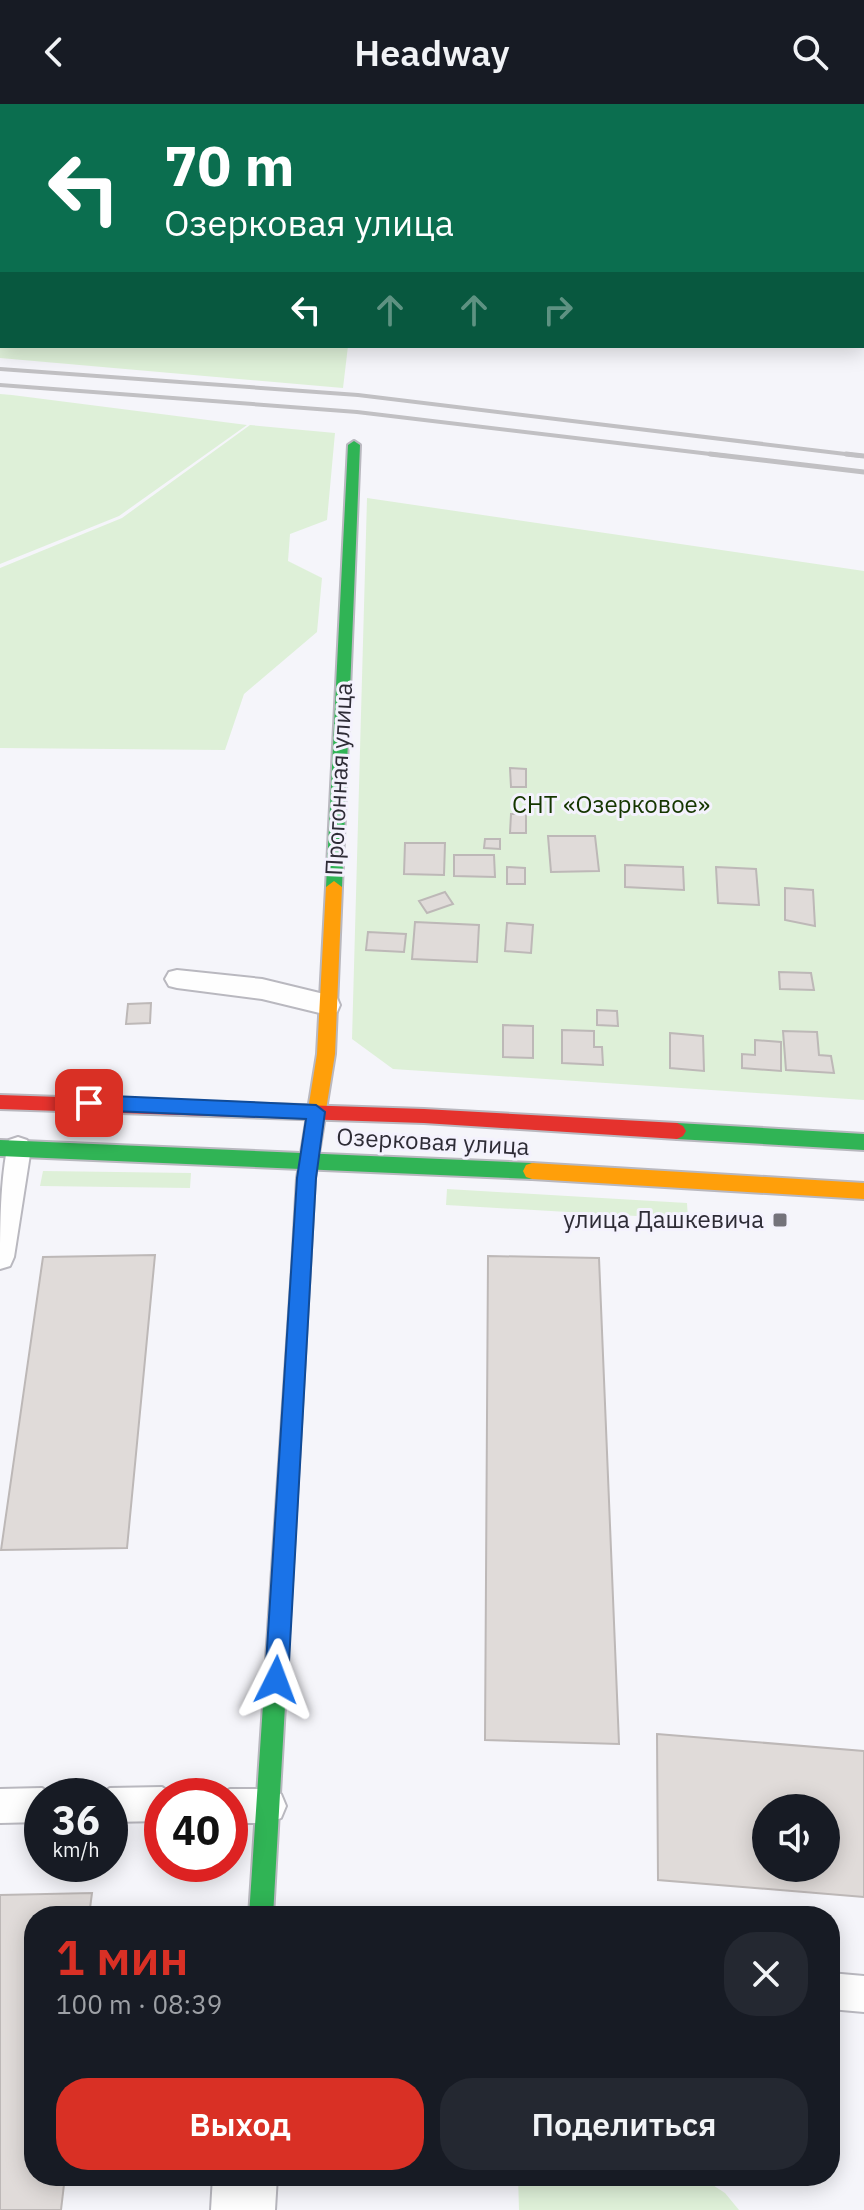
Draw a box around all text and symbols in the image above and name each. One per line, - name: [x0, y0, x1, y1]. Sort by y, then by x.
- text: Headway: [354, 29, 510, 76]
- icon: back: [32, 30, 76, 74]
- icon: search: [788, 30, 832, 74]
- text: 70 m: [164, 129, 294, 201]
- icon: left: [32, 136, 136, 240]
- text: Озерковая улица: [164, 199, 454, 246]
- icon: left: [284, 288, 328, 332]
- icon: ahead: [368, 288, 412, 332]
- icon: ahead: [452, 288, 496, 332]
- icon: right: [536, 288, 580, 332]
- street label: Прогонная улица: [317, 681, 359, 876]
- park label: СНТ «Озерковое»: [512, 788, 710, 820]
- pin: [55, 1069, 123, 1137]
- icon: arrive: [67, 1081, 111, 1125]
- street label: Озерковая улица: [336, 1120, 531, 1162]
- place label: улица Дашкевича: [563, 1203, 764, 1235]
- marker: улица Дашкевича: [771, 1211, 789, 1229]
- position arrow: [234, 1638, 318, 1722]
- speed limit sign: 40: [144, 1778, 248, 1882]
- text: 36: [52, 1794, 100, 1846]
- map controls: [752, 1794, 840, 1882]
- button: sound: [752, 1794, 840, 1882]
- text: km/h: [52, 1836, 100, 1863]
- text: 1 мин: [56, 1926, 189, 1988]
- button: close: [724, 1932, 808, 2016]
- text: 100 m · 08:39: [56, 1987, 222, 2021]
- button: Выход: [56, 2078, 424, 2170]
- button: Поделиться: [440, 2078, 808, 2170]

